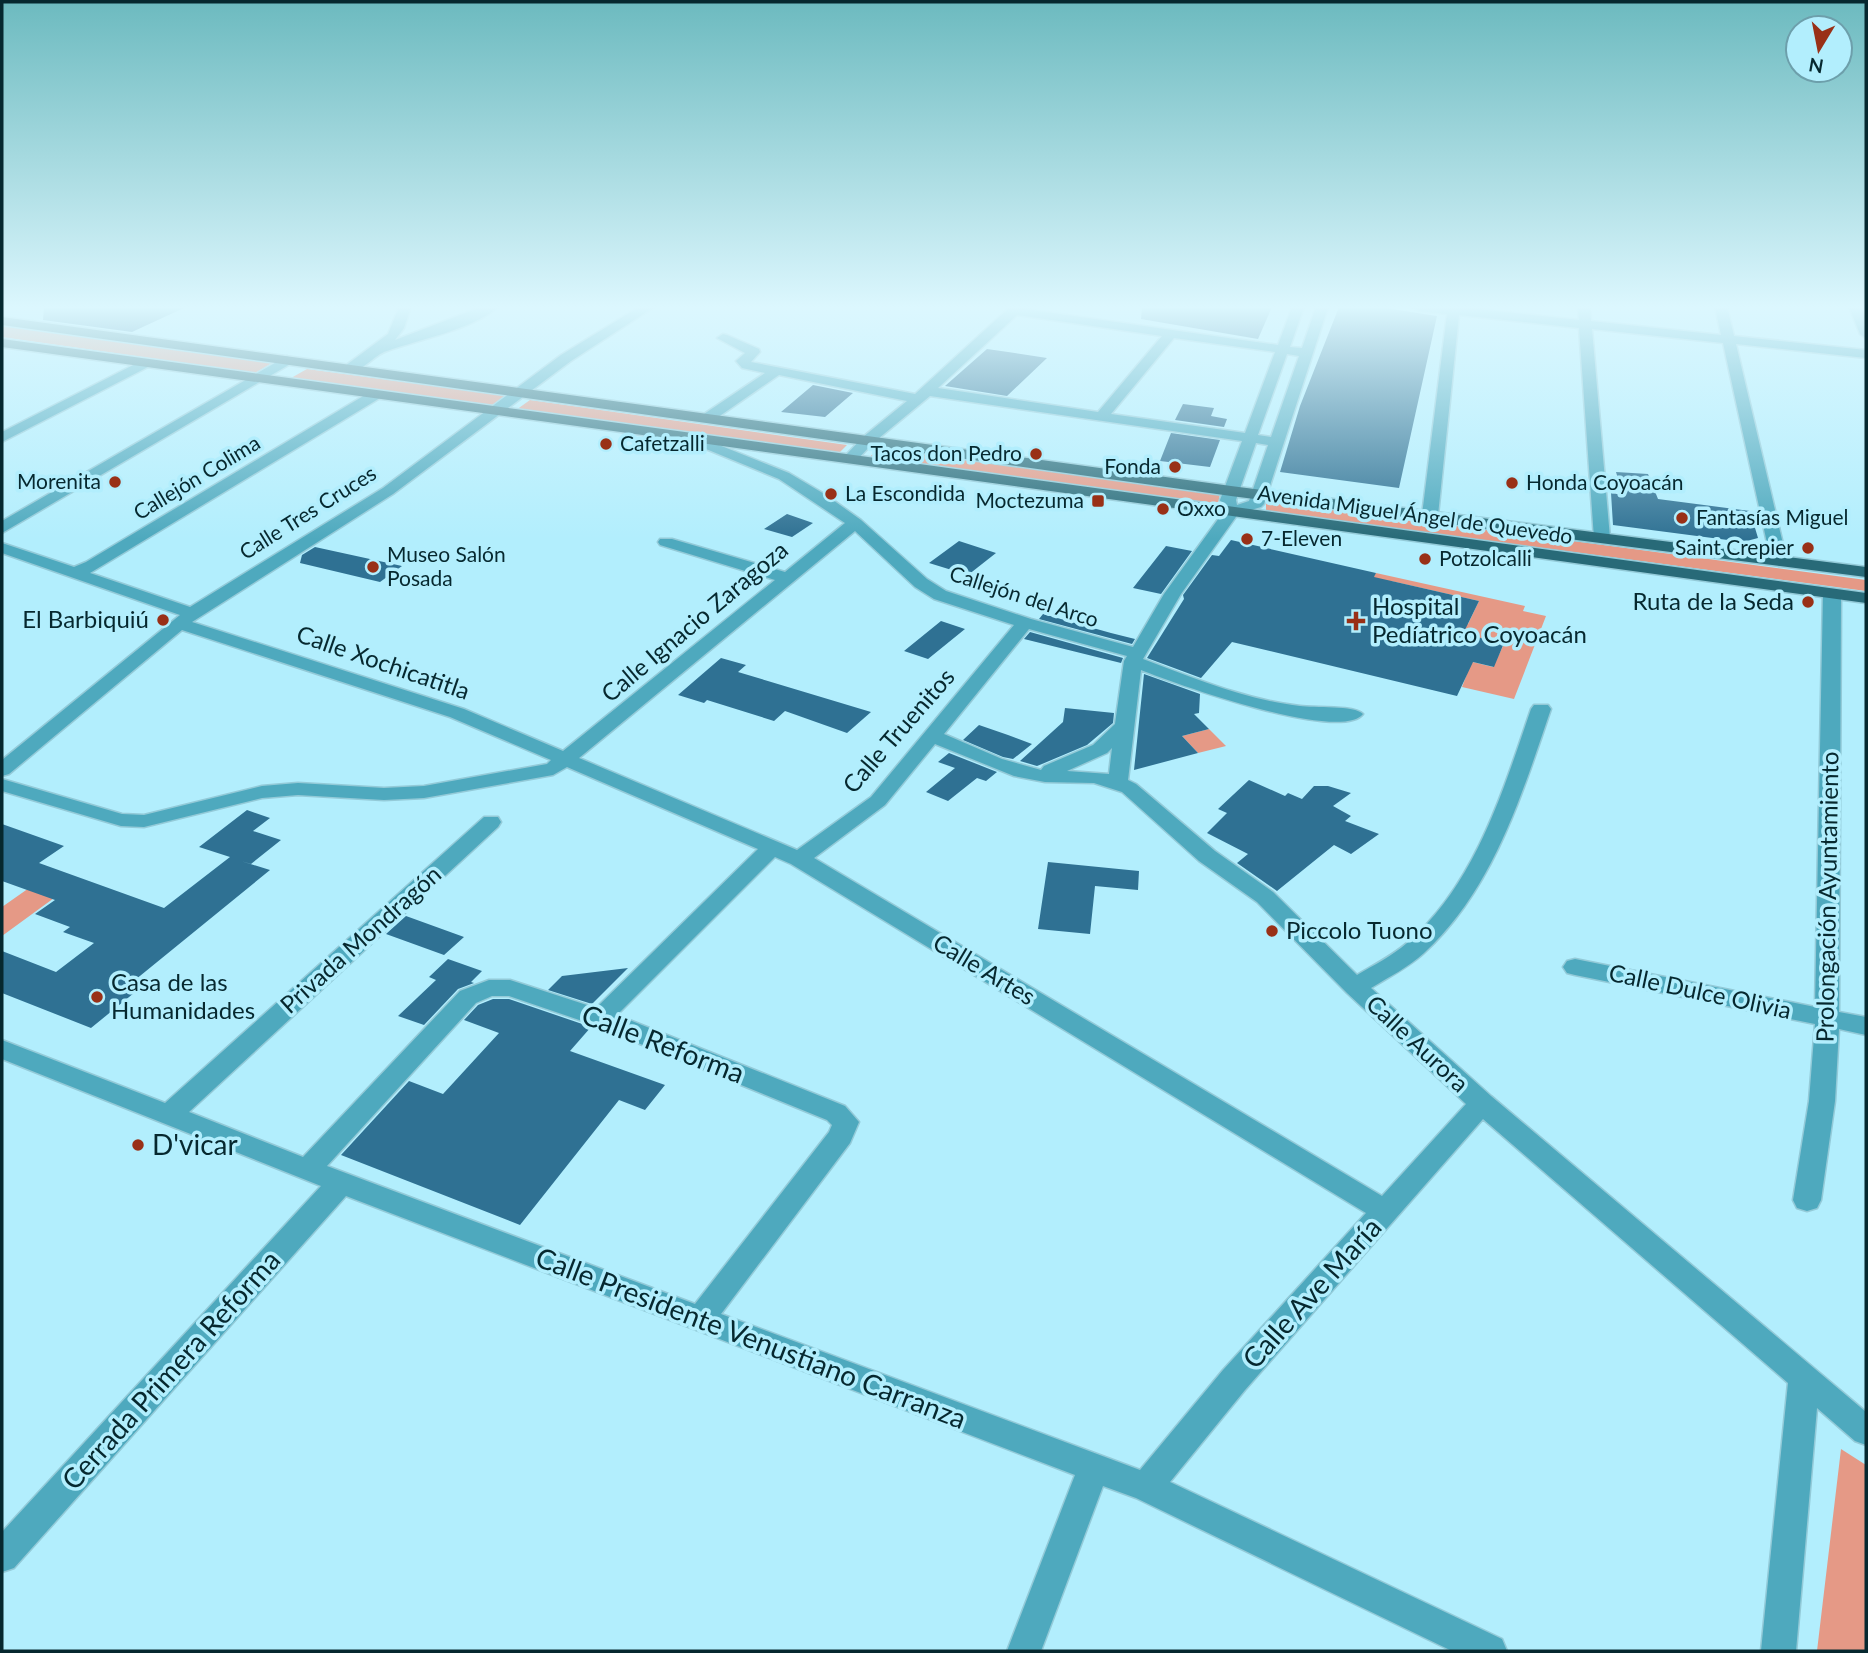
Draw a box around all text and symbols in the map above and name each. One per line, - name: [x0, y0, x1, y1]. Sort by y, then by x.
- north arrow: [1784, 14, 1854, 84]
- text: N: [1807, 54, 1825, 79]
- street label: Callejón Colima: [129, 429, 264, 524]
- place label: Cafetzalli: [620, 430, 705, 455]
- marker: Cafetzalli: [598, 436, 614, 452]
- place label: Tacos don Pedro: [871, 440, 1022, 465]
- marker: Tacos don Pedro: [1028, 446, 1044, 462]
- place label: Fonda: [1104, 453, 1161, 478]
- marker: Fonda: [1167, 459, 1183, 475]
- street label: Calle Tres Cruces: [234, 460, 380, 564]
- place label: Morenita: [17, 468, 101, 493]
- place label: Honda Coyoacán: [1526, 469, 1683, 494]
- marker: Morenita: [107, 474, 123, 490]
- marker: Honda Coyoacán: [1504, 475, 1520, 491]
- street label: Avenida Miguel Ángel de Quevedo: [1256, 479, 1574, 548]
- place label: La Escondida: [845, 480, 965, 505]
- marker: La Escondida: [823, 486, 839, 502]
- place label: Moctezuma: [975, 487, 1084, 512]
- marker: Moctezuma: [1090, 493, 1106, 509]
- place label: Oxxo: [1177, 495, 1226, 520]
- marker: Oxxo: [1155, 501, 1171, 517]
- place label: Fantasías Miguel: [1696, 504, 1848, 529]
- marker: Fantasías Miguel: [1674, 510, 1690, 526]
- place label: 7-Eleven: [1261, 525, 1342, 550]
- marker: 7-Eleven: [1239, 531, 1255, 547]
- street label: Calle Ignacio Zaragoza: [595, 534, 793, 707]
- place label: Saint Crepier: [1675, 534, 1794, 559]
- marker: Saint Crepier: [1800, 540, 1816, 556]
- place label: Museo Salón Posada: [387, 541, 506, 590]
- place label: Potzolcalli: [1439, 545, 1532, 570]
- marker: Potzolcalli: [1417, 551, 1433, 567]
- marker: Museo Salón Posada: [365, 559, 381, 575]
- street label: Callejón del Arco: [947, 560, 1102, 631]
- place label: Ruta de la Seda: [1632, 586, 1794, 615]
- place label: Hospital Pedíatrico Coyoacán: [1372, 591, 1587, 648]
- marker: Ruta de la Seda: [1800, 594, 1816, 610]
- place label: El Barbiquiú: [22, 604, 149, 633]
- marker: Hospital Pedíatrico Coyoacán: [1346, 611, 1366, 631]
- marker: El Barbiquiú: [155, 612, 171, 628]
- street label: Calle Xochicatitla: [293, 618, 474, 705]
- street label: Calle Truenitos: [836, 662, 960, 798]
- street label: Prolongación Ayuntamiento: [1809, 751, 1844, 1043]
- street label: Privada Mondragón: [274, 859, 446, 1019]
- place label: Piccolo Tuono: [1286, 915, 1433, 944]
- marker: Piccolo Tuono: [1264, 923, 1280, 939]
- street label: Calle Artes: [929, 927, 1041, 1010]
- street label: Calle Dulce Olivia: [1606, 957, 1794, 1024]
- place label: Casa de las Humanidades: [111, 967, 255, 1024]
- street label: Calle Aurora: [1361, 988, 1475, 1097]
- marker: Casa de las Humanidades: [89, 989, 105, 1005]
- street label: Calle Reforma: [577, 996, 749, 1090]
- place label: D'vicar: [152, 1127, 238, 1161]
- marker: D'vicar: [130, 1137, 146, 1153]
- street label: Calle Ave María: [1235, 1210, 1388, 1375]
- street label: Calle Presidente Venustiano Carranza: [531, 1239, 971, 1435]
- street label: Cerrada Primera Reforma: [54, 1243, 287, 1496]

